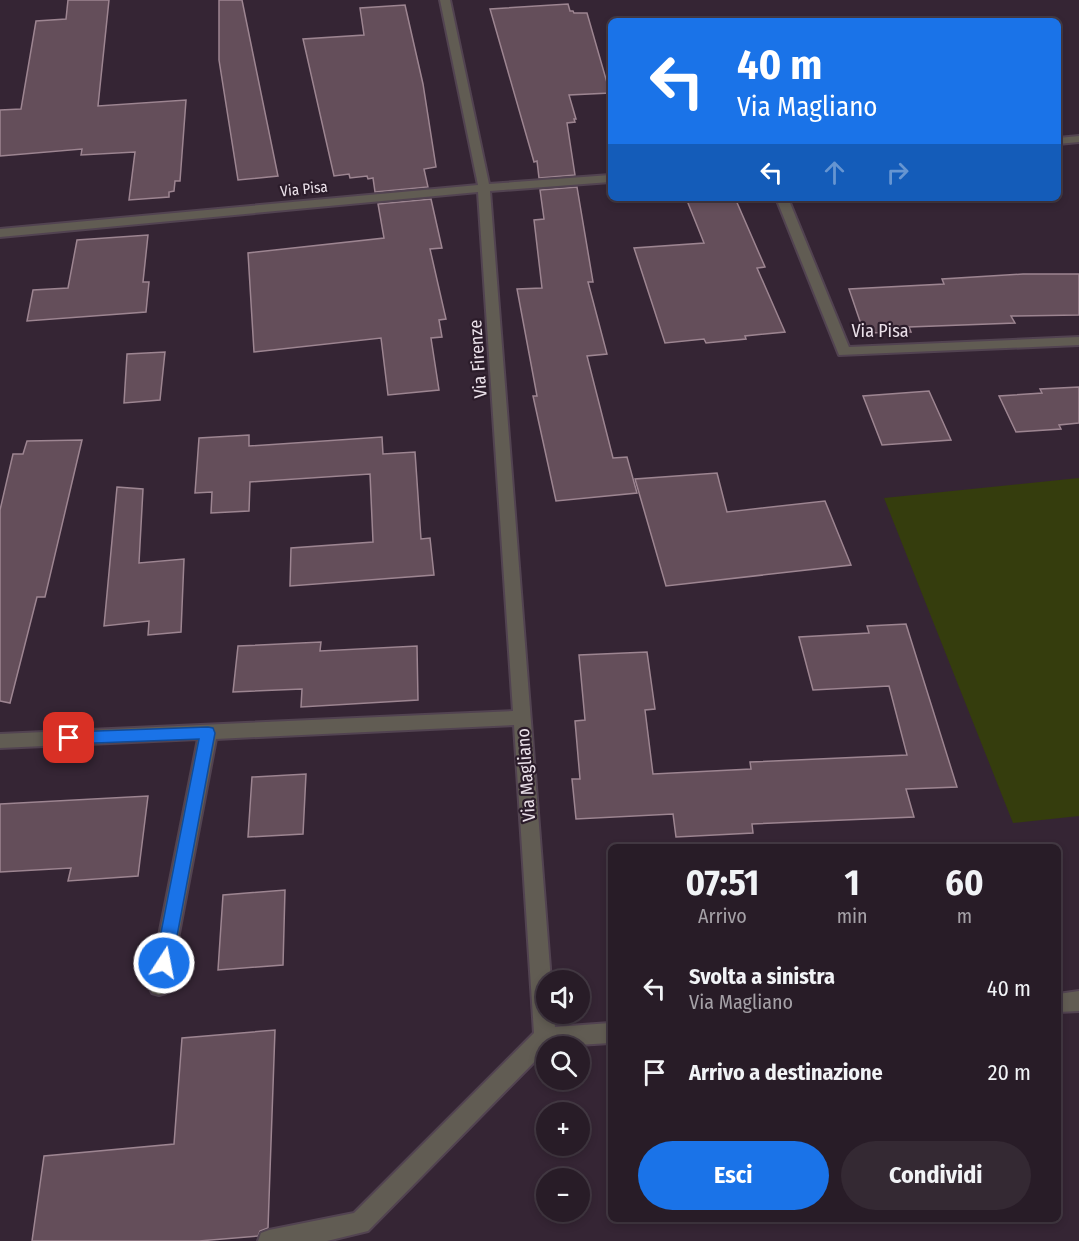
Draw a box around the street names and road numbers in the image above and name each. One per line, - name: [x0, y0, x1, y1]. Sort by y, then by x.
- street label: Via Pisa: [279, 178, 329, 200]
- street label: Via Firenze: [464, 319, 492, 399]
- street label: Via Pisa: [851, 320, 909, 342]
- street label: Via Magliano: [512, 727, 540, 823]

